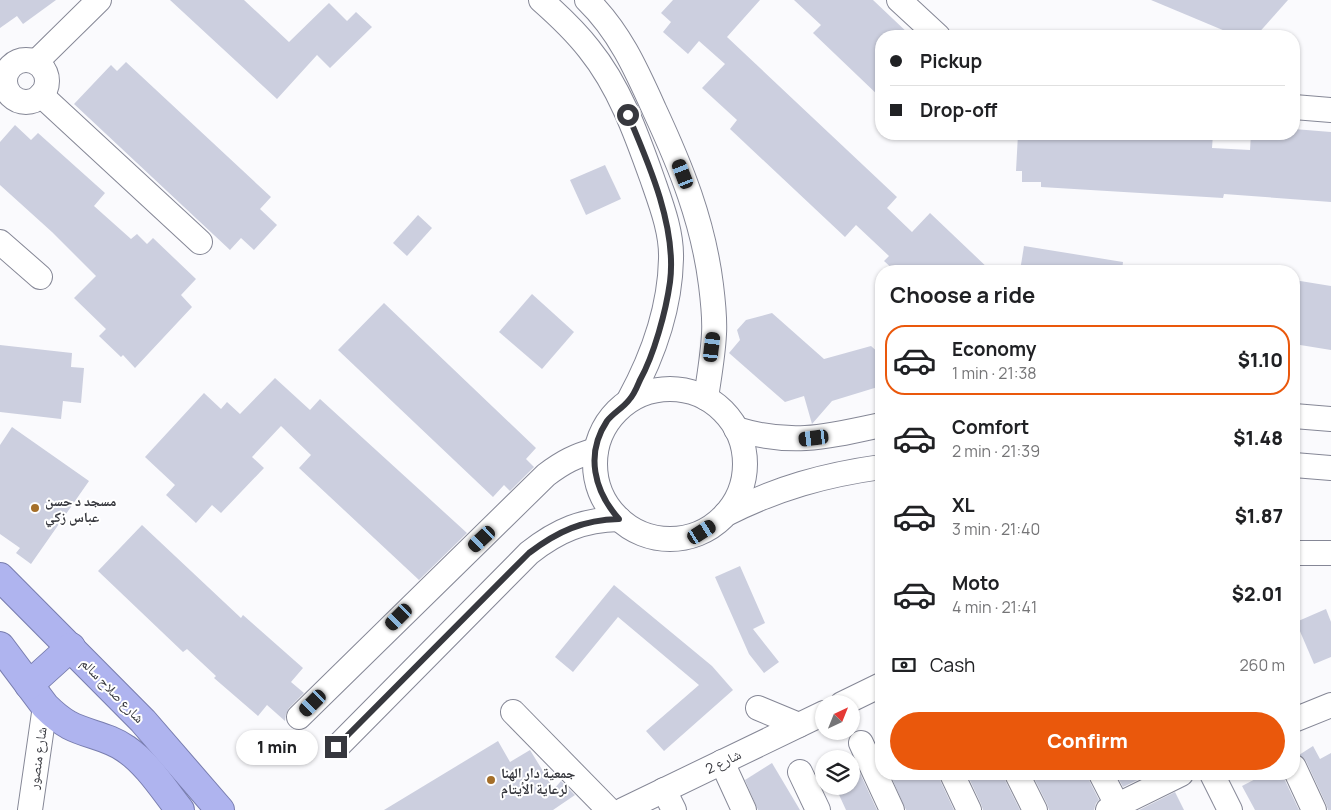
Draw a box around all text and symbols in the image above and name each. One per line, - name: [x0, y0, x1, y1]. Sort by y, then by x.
- text: Pickup: [920, 48, 982, 74]
- text: Drop-off: [920, 97, 997, 123]
- route start: [617, 104, 639, 126]
- car: [670, 157, 695, 191]
- text: Choose a ride: [890, 280, 1035, 310]
- car: [702, 331, 721, 363]
- text: Economy: [952, 336, 1036, 362]
- icon: car: [892, 338, 937, 383]
- text: $1.10: [1238, 347, 1283, 373]
- text: 1 min · 21:38: [952, 362, 1037, 384]
- text: Comfort: [952, 414, 1029, 440]
- icon: car: [892, 416, 937, 461]
- text: $1.48: [1233, 425, 1283, 451]
- car: [798, 429, 829, 447]
- text: 2 min · 21:39: [952, 440, 1040, 462]
- place label: مسجد د حسن عباس زكي: [45, 491, 116, 528]
- text: XL: [952, 492, 975, 518]
- icon: car: [892, 494, 937, 539]
- marker: مسجد د حسن عباس زكي: [29, 502, 41, 514]
- text: $1.87: [1235, 503, 1283, 529]
- car: [685, 518, 718, 546]
- text: 3 min · 21:40: [952, 518, 1040, 540]
- car: [465, 523, 498, 555]
- text: Moto: [952, 570, 999, 596]
- icon: car: [892, 572, 937, 617]
- text: $2.01: [1232, 581, 1283, 607]
- text: 4 min · 21:41: [952, 596, 1037, 618]
- car: [383, 601, 414, 633]
- icon: cash: [890, 651, 918, 679]
- text: Cash: [930, 652, 975, 678]
- street label: شارع صلاح سالم: [76, 653, 149, 727]
- text: 260 m: [1239, 654, 1285, 676]
- car: [297, 687, 328, 719]
- north arrow: [815, 695, 860, 740]
- map controls: [815, 695, 860, 795]
- button: Confirm: [890, 712, 1285, 770]
- street label: شارع منصور: [23, 726, 52, 792]
- callout: 1 min: [236, 730, 318, 764]
- text: 1 min: [257, 736, 297, 758]
- route end: [325, 736, 347, 758]
- street label: شارع 2: [702, 744, 744, 779]
- button: layers: [815, 750, 860, 795]
- place label: جمعية دار الهنا لرعاية الأيتام: [501, 763, 575, 799]
- marker: جمعية دار الهنا لرعاية الأيتام: [485, 774, 497, 786]

